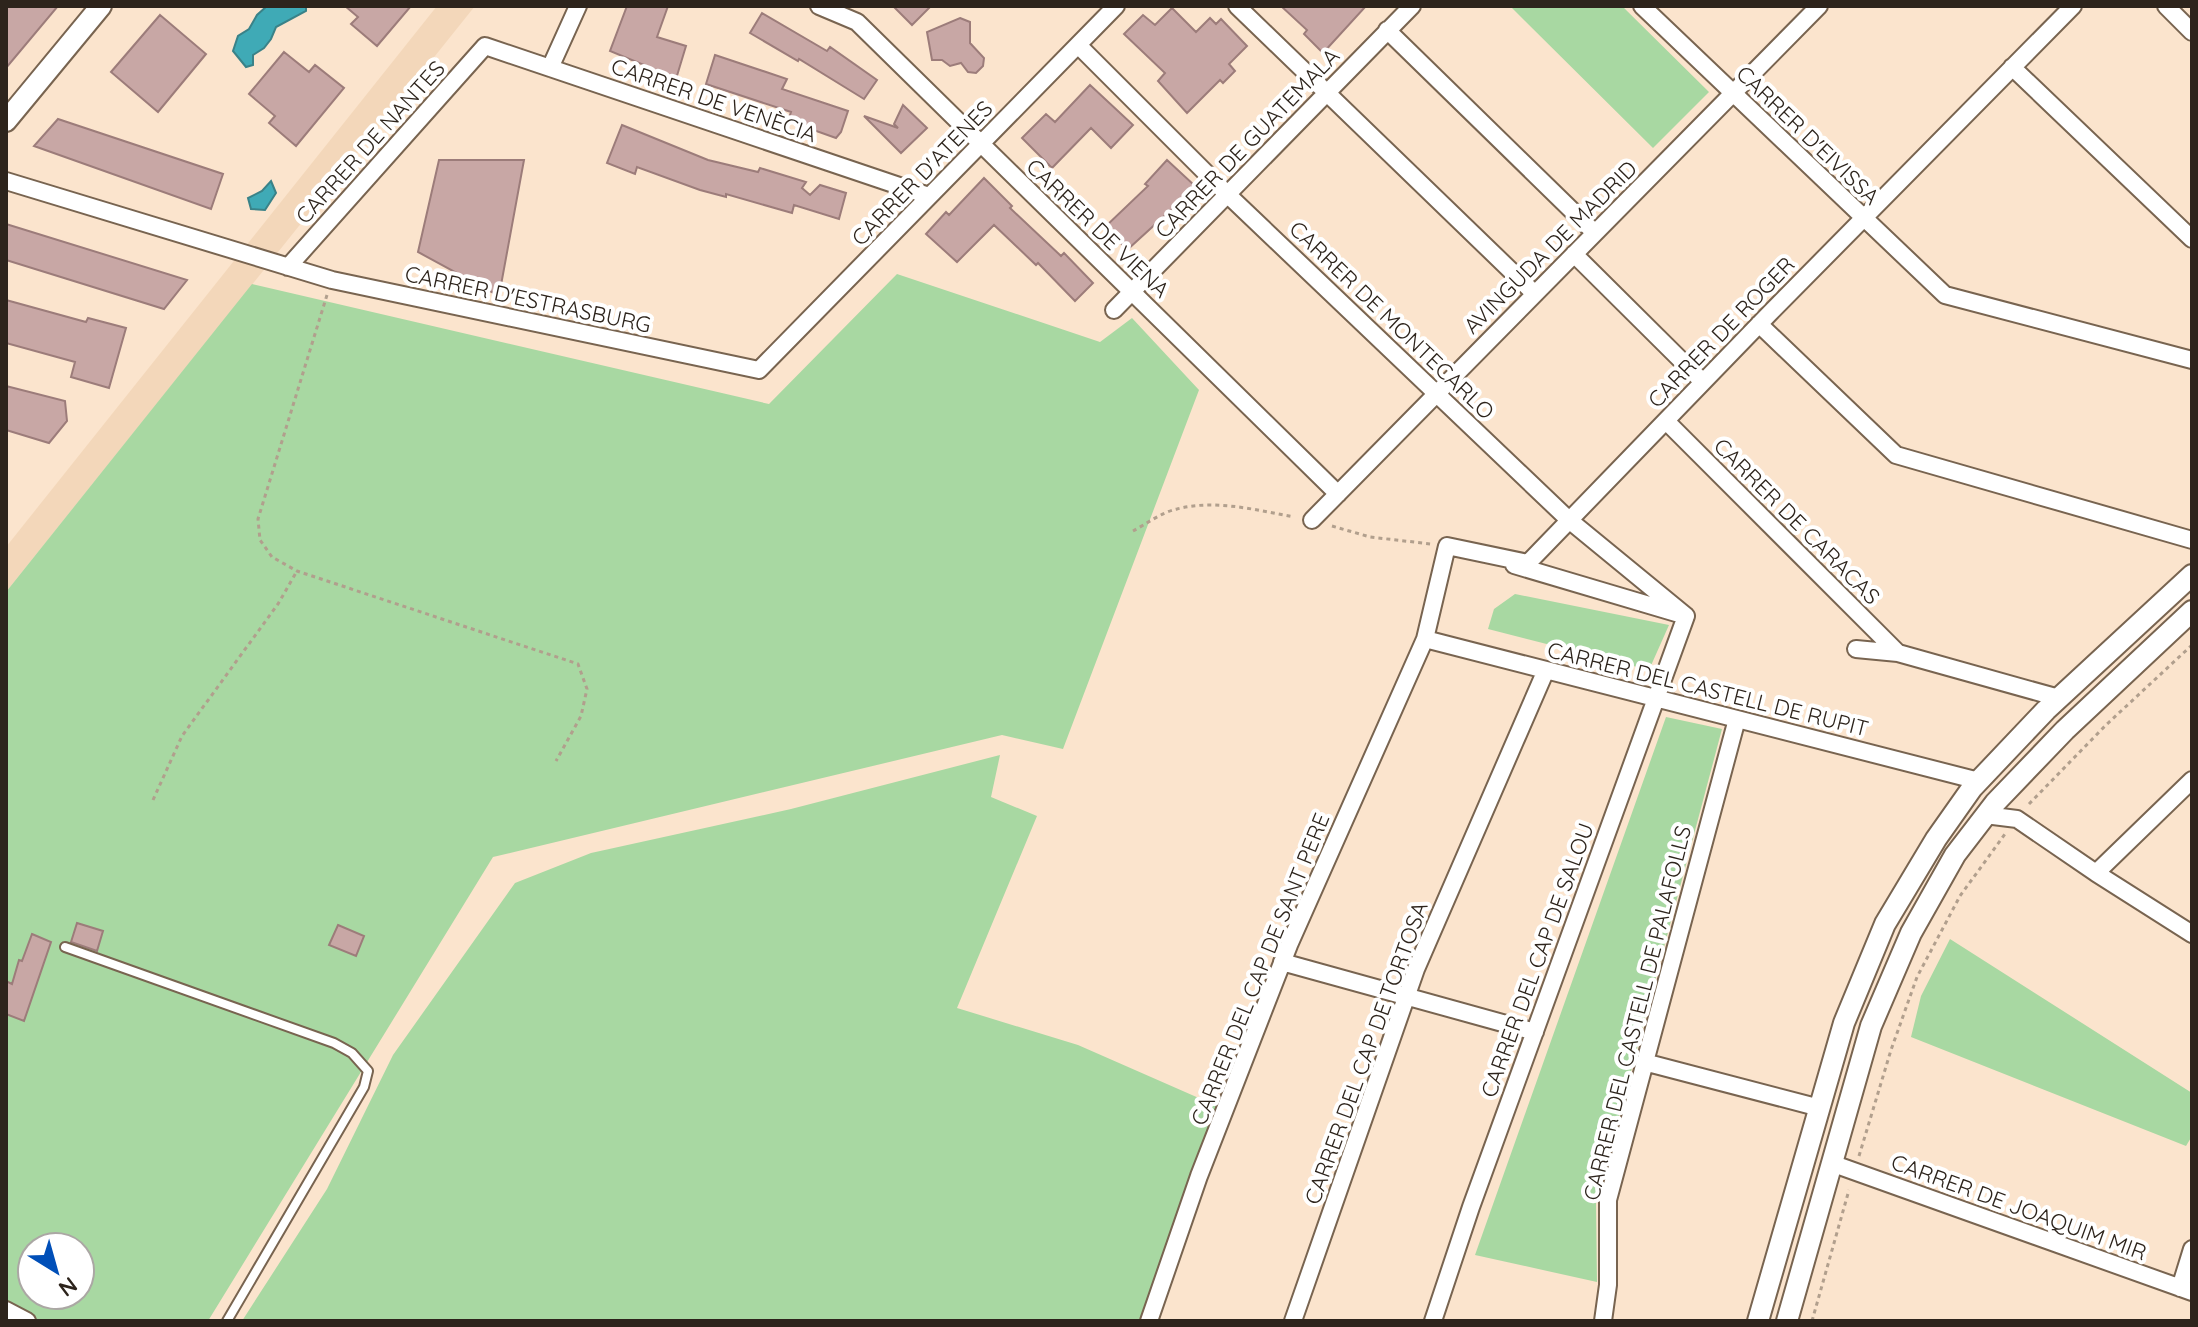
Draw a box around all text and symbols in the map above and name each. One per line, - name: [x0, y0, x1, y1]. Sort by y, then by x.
- street label: CARRER DE GUATEMALA: [1149, 42, 1345, 244]
- street label: CARRER DE VENÈCIA: [608, 52, 820, 148]
- street label: CARRER DE NANTES: [289, 55, 451, 229]
- street label: CARRER D'EIVISSA: [1730, 59, 1886, 211]
- street label: CARRER D'ATENES: [846, 95, 998, 251]
- street label: CARRER DE VIENA: [1020, 152, 1176, 304]
- street label: AVINGUDA DE MADRID: [1457, 154, 1643, 340]
- street label: CARRER DE MONTECARLO: [1284, 215, 1500, 425]
- street label: CARRER DE ROGER: [1642, 251, 1800, 413]
- street label: CARRER D'ESTRASBURG: [402, 259, 654, 339]
- street label: CARRER DE CARACAS: [1708, 432, 1886, 610]
- street label: CARRER DEL CASTELL DE RUPIT: [1544, 635, 1872, 743]
- street label: CARRER DEL CAP DE SANT PERE: [1184, 809, 1336, 1129]
- street label: CARRER DEL CAP DE SALOU: [1474, 819, 1600, 1101]
- street label: CARRER DEL CASTELL DE PALAFOLLS: [1577, 823, 1697, 1203]
- street label: CARRER DEL CAP DE TORTOSA: [1298, 898, 1434, 1208]
- street label: CARRER DE JOAQUIM MIR: [1887, 1148, 2151, 1266]
- north arrow: [16, 1231, 96, 1311]
- text: N: [53, 1271, 83, 1303]

